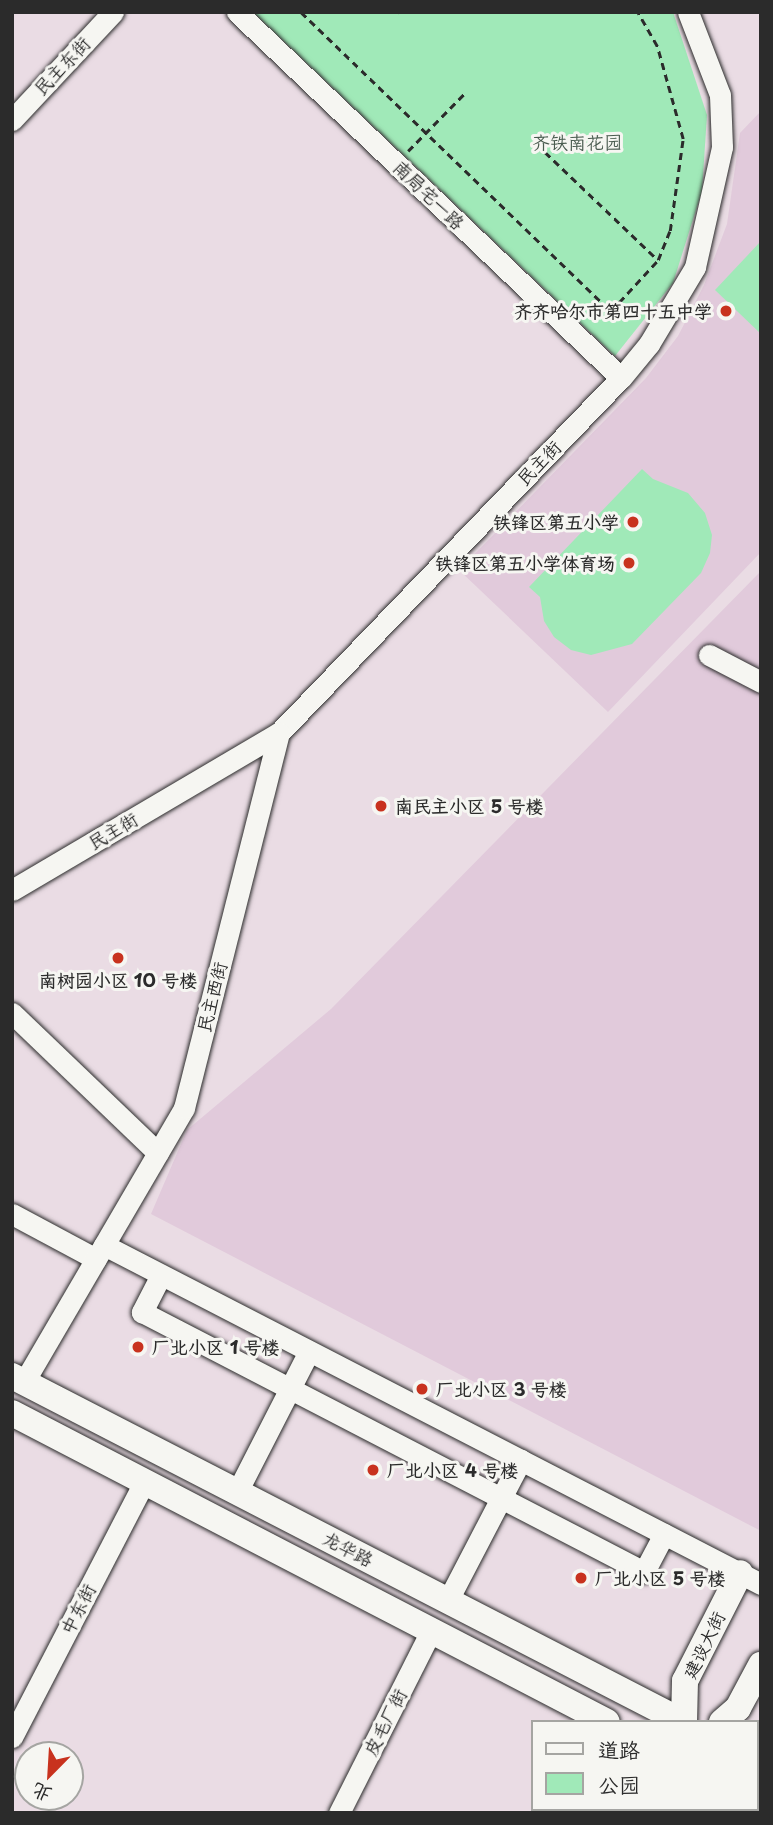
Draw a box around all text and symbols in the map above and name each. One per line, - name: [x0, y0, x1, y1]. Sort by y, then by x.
- street label: 民主东街: [30, 32, 94, 100]
- park label: 齐铁南花园: [532, 131, 622, 153]
- street label: 南局宅一路: [389, 156, 469, 234]
- place label: 齐齐哈尔市第四十五中学: [514, 300, 712, 322]
- marker: 齐齐哈尔市第四十五中学: [718, 303, 734, 319]
- street label: 民主街: [512, 436, 566, 490]
- place label: 铁锋区第五小学: [493, 511, 619, 533]
- marker: 铁锋区第五小学: [625, 514, 641, 530]
- place label: 铁锋区第五小学体育场: [435, 552, 615, 574]
- marker: 铁锋区第五小学体育场: [621, 555, 637, 571]
- place label: 南民主小区 5 号楼: [395, 795, 544, 817]
- marker: 南民主小区 5 号楼: [373, 798, 389, 814]
- street label: 民主街: [84, 808, 142, 854]
- marker: 南树园小区 10 号楼: [110, 950, 126, 966]
- street label: 民主西街: [193, 959, 231, 1035]
- place label: 南树园小区 10 号楼: [38, 969, 198, 991]
- place label: 厂北小区 1 号楼: [152, 1336, 280, 1358]
- marker: 厂北小区 1 号楼: [130, 1339, 146, 1355]
- place label: 厂北小区 3 号楼: [436, 1378, 567, 1400]
- marker: 厂北小区 3 号楼: [414, 1381, 430, 1397]
- place label: 厂北小区 4 号楼: [387, 1459, 519, 1481]
- marker: 厂北小区 4 号楼: [365, 1462, 381, 1478]
- street label: 龙华路: [319, 1527, 377, 1571]
- place label: 厂北小区 5 号楼: [595, 1567, 726, 1589]
- marker: 厂北小区 5 号楼: [573, 1570, 589, 1586]
- street label: 中东街: [56, 1580, 100, 1638]
- street label: 建设大街: [679, 1608, 729, 1682]
- street label: 皮毛厂街: [359, 1685, 411, 1759]
- legend: [532, 1720, 759, 1811]
- text: 道路: [598, 1733, 640, 1765]
- north arrow: [14, 1741, 84, 1811]
- text: 公园: [598, 1768, 640, 1800]
- text: 北: [27, 1777, 56, 1810]

